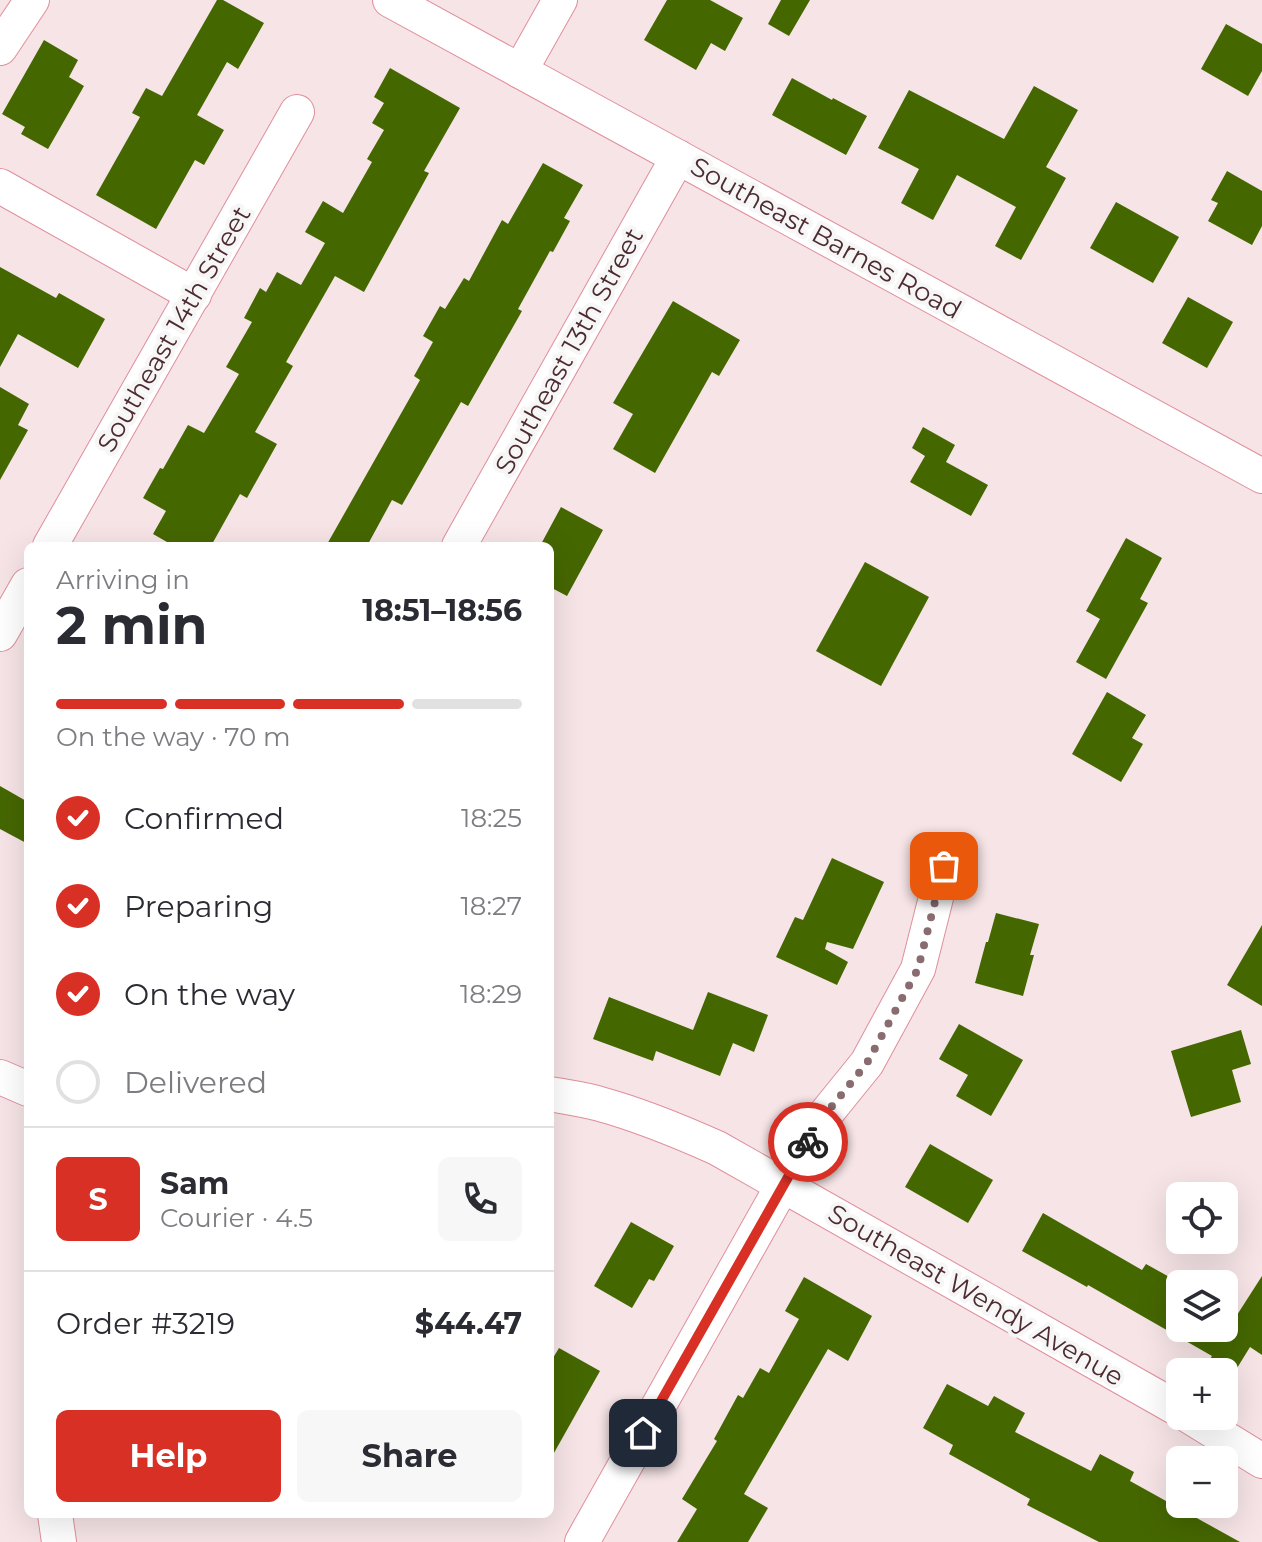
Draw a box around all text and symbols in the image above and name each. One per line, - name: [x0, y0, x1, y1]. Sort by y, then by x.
- street label: Southeast Barnes Road: [685, 150, 967, 326]
- street label: Southeast 14th Street: [90, 200, 258, 458]
- street label: Southeast 13th Street: [488, 222, 650, 480]
- text: Arriving in: [56, 564, 190, 596]
- text: 18:51–18:56: [362, 592, 522, 629]
- text: 2 min: [56, 594, 208, 657]
- text: On the way · 70 m: [56, 721, 291, 753]
- icon: check: [56, 796, 100, 840]
- text: Confirmed: [124, 800, 284, 837]
- text: 18:25: [461, 802, 522, 834]
- pin: [910, 832, 978, 900]
- icon: bag: [922, 844, 966, 888]
- icon: check: [56, 884, 100, 928]
- text: Preparing: [124, 888, 273, 925]
- text: 18:27: [460, 890, 522, 922]
- icon: check: [56, 972, 100, 1016]
- text: On the way: [124, 976, 295, 1013]
- text: 18:29: [460, 978, 522, 1010]
- text: Delivered: [124, 1064, 267, 1101]
- courier: [768, 1102, 848, 1182]
- icon: bike: [786, 1120, 830, 1164]
- button: phone: [438, 1157, 522, 1241]
- text: Sam: [160, 1165, 229, 1202]
- text: S: [88, 1181, 108, 1218]
- map controls: [1166, 1182, 1238, 1518]
- button: locate: [1166, 1182, 1238, 1254]
- street label: Southeast Wendy Avenue: [823, 1197, 1129, 1393]
- text: Courier · 4.5: [160, 1202, 313, 1234]
- button: layers: [1166, 1270, 1238, 1342]
- text: Order #3219: [56, 1305, 235, 1342]
- text: $44.47: [415, 1305, 522, 1342]
- button: +: [1166, 1358, 1238, 1430]
- pin: [609, 1399, 677, 1467]
- button: Help: [56, 1410, 281, 1502]
- button: Share: [297, 1410, 522, 1502]
- icon: home: [621, 1411, 665, 1455]
- button: −: [1166, 1446, 1238, 1518]

